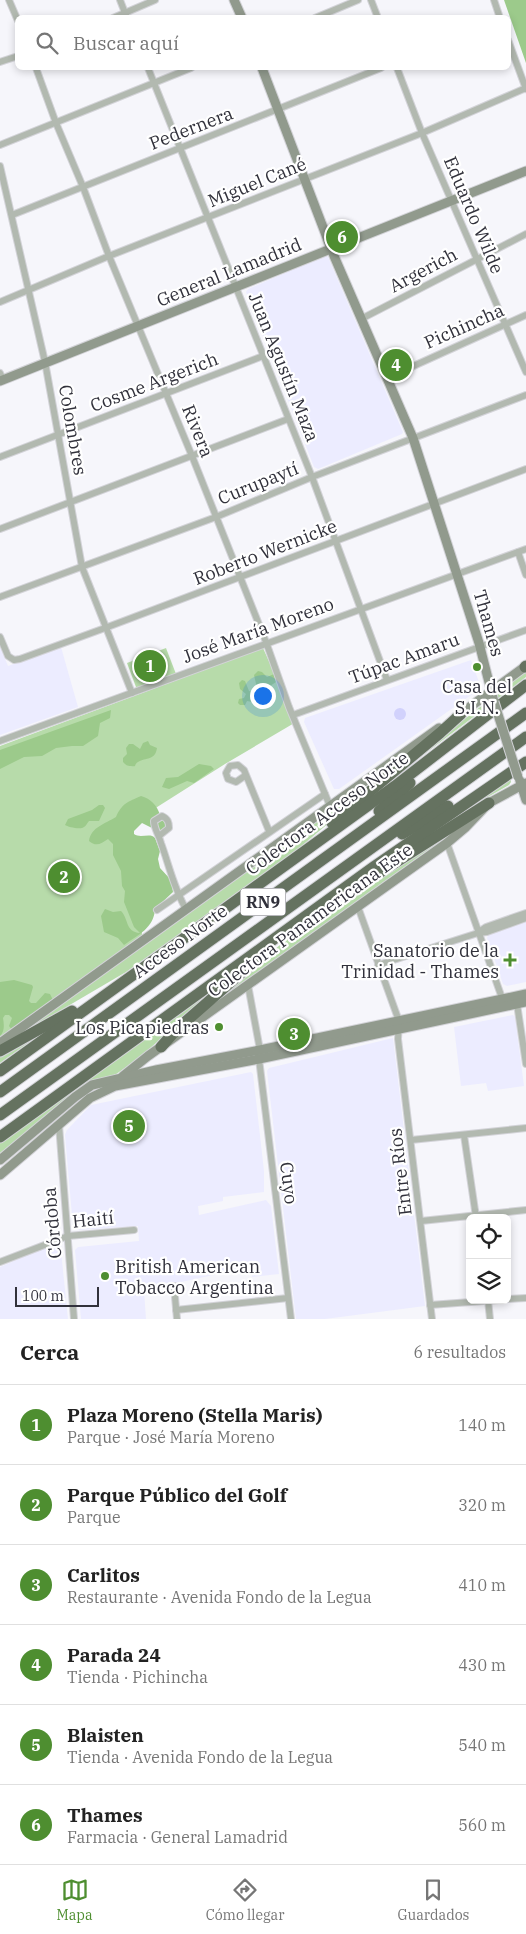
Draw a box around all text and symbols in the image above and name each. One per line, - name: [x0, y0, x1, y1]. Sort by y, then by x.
- search box: [15, 15, 511, 70]
- icon: search: [33, 29, 61, 57]
- text: Buscar aquí: [73, 31, 179, 55]
- street label: Pedernera: [146, 101, 236, 155]
- street label: Miguel Cané: [204, 152, 310, 212]
- street label: Eduardo Wilde: [439, 153, 509, 277]
- pin: 6: [326, 218, 358, 256]
- street label: General Lamadrid: [153, 232, 305, 312]
- street label: Argerich: [385, 243, 461, 297]
- street label: Juan Agustín Maza: [244, 289, 324, 445]
- street label: Pichincha: [421, 298, 508, 354]
- pin: 4: [380, 346, 412, 384]
- street label: Cosme Argerich: [87, 347, 221, 417]
- street label: Colombres: [54, 383, 92, 477]
- street label: Rivera: [177, 401, 219, 461]
- street label: Curupaytí: [214, 456, 302, 510]
- street label: Roberto Wernicke: [190, 514, 340, 590]
- street label: Thames: [469, 587, 509, 659]
- street label: José María Moreno: [179, 592, 337, 668]
- street label: Túpac Amaru: [346, 627, 462, 689]
- pin: 1: [134, 647, 166, 685]
- marker: Casa del S.I.N.: [471, 661, 483, 673]
- place label: Casa del S.I.N.: [442, 675, 512, 719]
- your location: [250, 683, 276, 709]
- street label: Colectora Acceso Norte: [241, 746, 413, 880]
- street label: Colectora Panamericana Este: [203, 838, 417, 1002]
- pin: 2: [48, 858, 80, 896]
- road number: RN9: [240, 889, 286, 916]
- street label: Acceso Norte: [128, 899, 232, 983]
- place label: Sanatorio de la Trinidad - Thames: [341, 939, 499, 983]
- marker: Sanatorio de la Trinidad - Thames: [503, 953, 517, 967]
- pin: 3: [278, 1015, 310, 1053]
- place label: Los Picapiedras: [75, 1016, 209, 1039]
- marker: Los Picapiedras: [213, 1021, 225, 1033]
- pin: 5: [113, 1107, 145, 1145]
- street label: Entre Ríos: [383, 1127, 417, 1217]
- street label: Cuyo: [275, 1161, 303, 1205]
- street label: Córdoba: [37, 1186, 67, 1260]
- street label: Haití: [71, 1205, 115, 1233]
- map controls: [466, 1214, 511, 1304]
- button: locate: [466, 1214, 511, 1259]
- place label: British American Tobacco Argentina: [115, 1255, 274, 1299]
- button: layers: [466, 1259, 511, 1304]
- marker: British American Tobacco Argentina: [99, 1270, 111, 1282]
- scale bar: [15, 1284, 99, 1307]
- text: 100 m: [22, 1287, 64, 1305]
- text: Cerca: [20, 1338, 79, 1366]
- text: 6 resultados: [414, 1342, 506, 1362]
- text: Plaza Moreno (Stella Maris): [67, 1403, 322, 1427]
- text: 1: [31, 1415, 41, 1435]
- text: 140 m: [458, 1415, 506, 1435]
- text: Parque · José María Moreno: [67, 1427, 275, 1447]
- text: Parque Público del Golf: [67, 1483, 287, 1507]
- text: 2: [31, 1495, 41, 1515]
- text: 320 m: [458, 1495, 506, 1515]
- text: Parque: [67, 1507, 121, 1527]
- text: Carlitos: [67, 1563, 140, 1587]
- text: 3: [31, 1575, 41, 1595]
- text: 410 m: [458, 1575, 506, 1595]
- text: Restaurante · Avenida Fondo de la Legua: [67, 1587, 372, 1607]
- text: Parada 24: [67, 1643, 161, 1667]
- text: 4: [31, 1655, 41, 1675]
- text: 430 m: [458, 1655, 506, 1675]
- text: Tienda · Pichincha: [67, 1667, 208, 1687]
- text: Blaisten: [67, 1723, 144, 1747]
- text: 5: [31, 1735, 41, 1755]
- text: 540 m: [458, 1735, 506, 1755]
- text: Tienda · Avenida Fondo de la Legua: [67, 1747, 333, 1767]
- text: Thames: [67, 1803, 143, 1827]
- text: 6: [31, 1815, 41, 1835]
- text: 560 m: [458, 1815, 506, 1835]
- text: Farmacia · General Lamadrid: [67, 1827, 288, 1847]
- tab: Mapa: [57, 1876, 93, 1924]
- tab: Cómo llegar: [206, 1876, 284, 1924]
- tab: Guardados: [397, 1876, 469, 1924]

